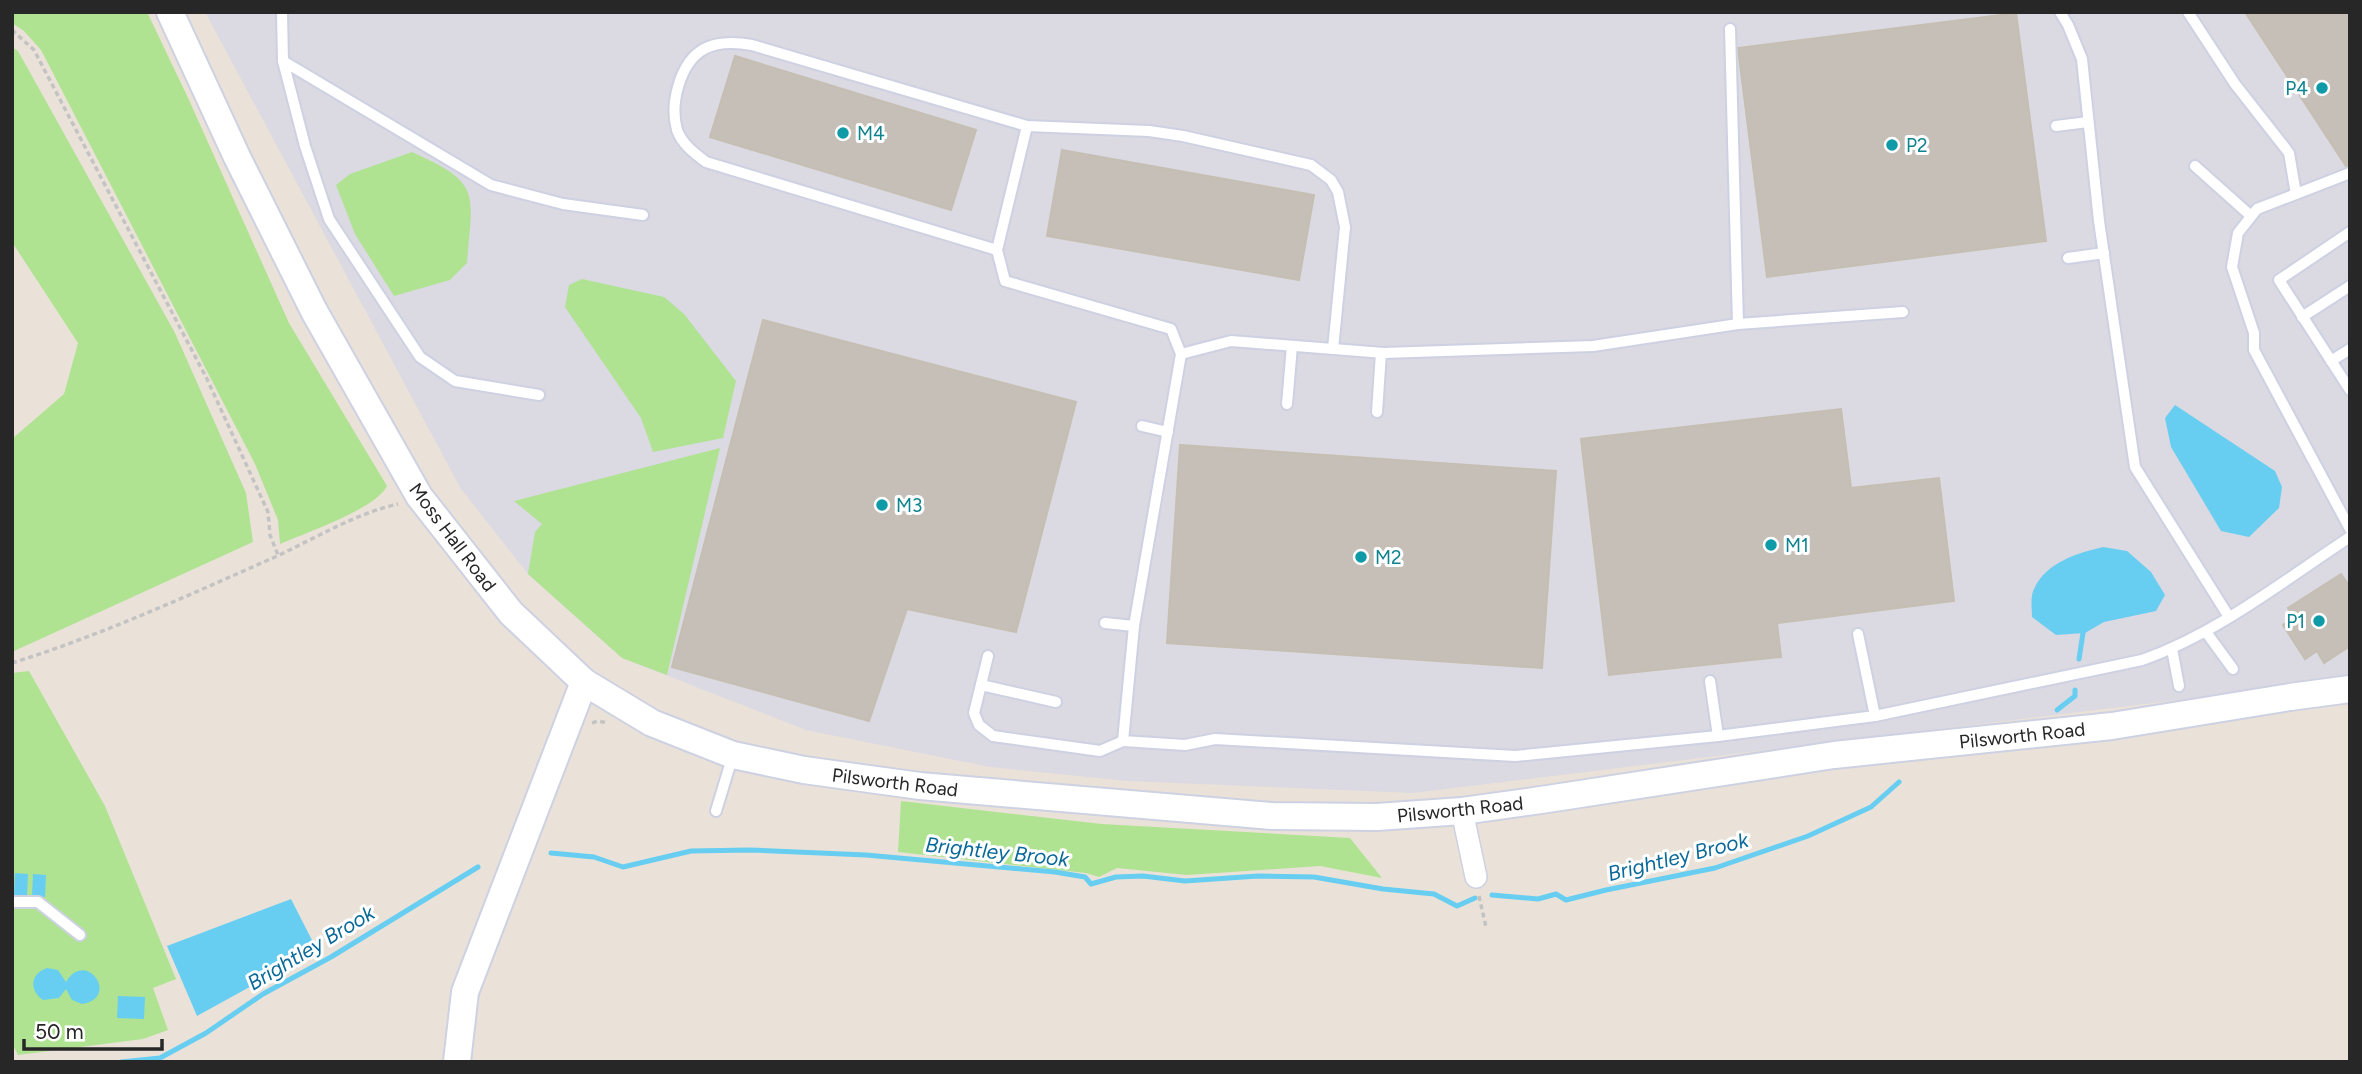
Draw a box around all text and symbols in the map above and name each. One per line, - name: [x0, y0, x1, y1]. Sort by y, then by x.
- place label: P4: [2285, 77, 2308, 100]
- marker: P4: [2314, 80, 2330, 96]
- place label: M4: [857, 122, 885, 145]
- marker: M4: [835, 125, 851, 141]
- place label: P2: [1906, 134, 1928, 157]
- marker: P2: [1884, 137, 1900, 153]
- street label: Moss Hall Road: [404, 478, 501, 596]
- place label: M3: [896, 494, 922, 517]
- marker: M3: [874, 497, 890, 513]
- place label: M1: [1785, 534, 1809, 557]
- marker: M1: [1763, 537, 1779, 553]
- place label: M2: [1375, 546, 1402, 569]
- marker: M2: [1353, 549, 1369, 565]
- place label: P1: [2286, 610, 2305, 633]
- marker: P1: [2311, 613, 2327, 629]
- street label: Pilsworth Road: [1958, 717, 2086, 754]
- street label: Pilsworth Road: [831, 763, 959, 802]
- street label: Pilsworth Road: [1396, 791, 1524, 828]
- water label: Brightley Brook: [1605, 827, 1752, 886]
- water label: Brightley Brook: [924, 832, 1071, 872]
- water label: Brightley Brook: [243, 899, 380, 995]
- scale bar: [24, 1007, 163, 1052]
- text: 50 m: [35, 1019, 84, 1044]

